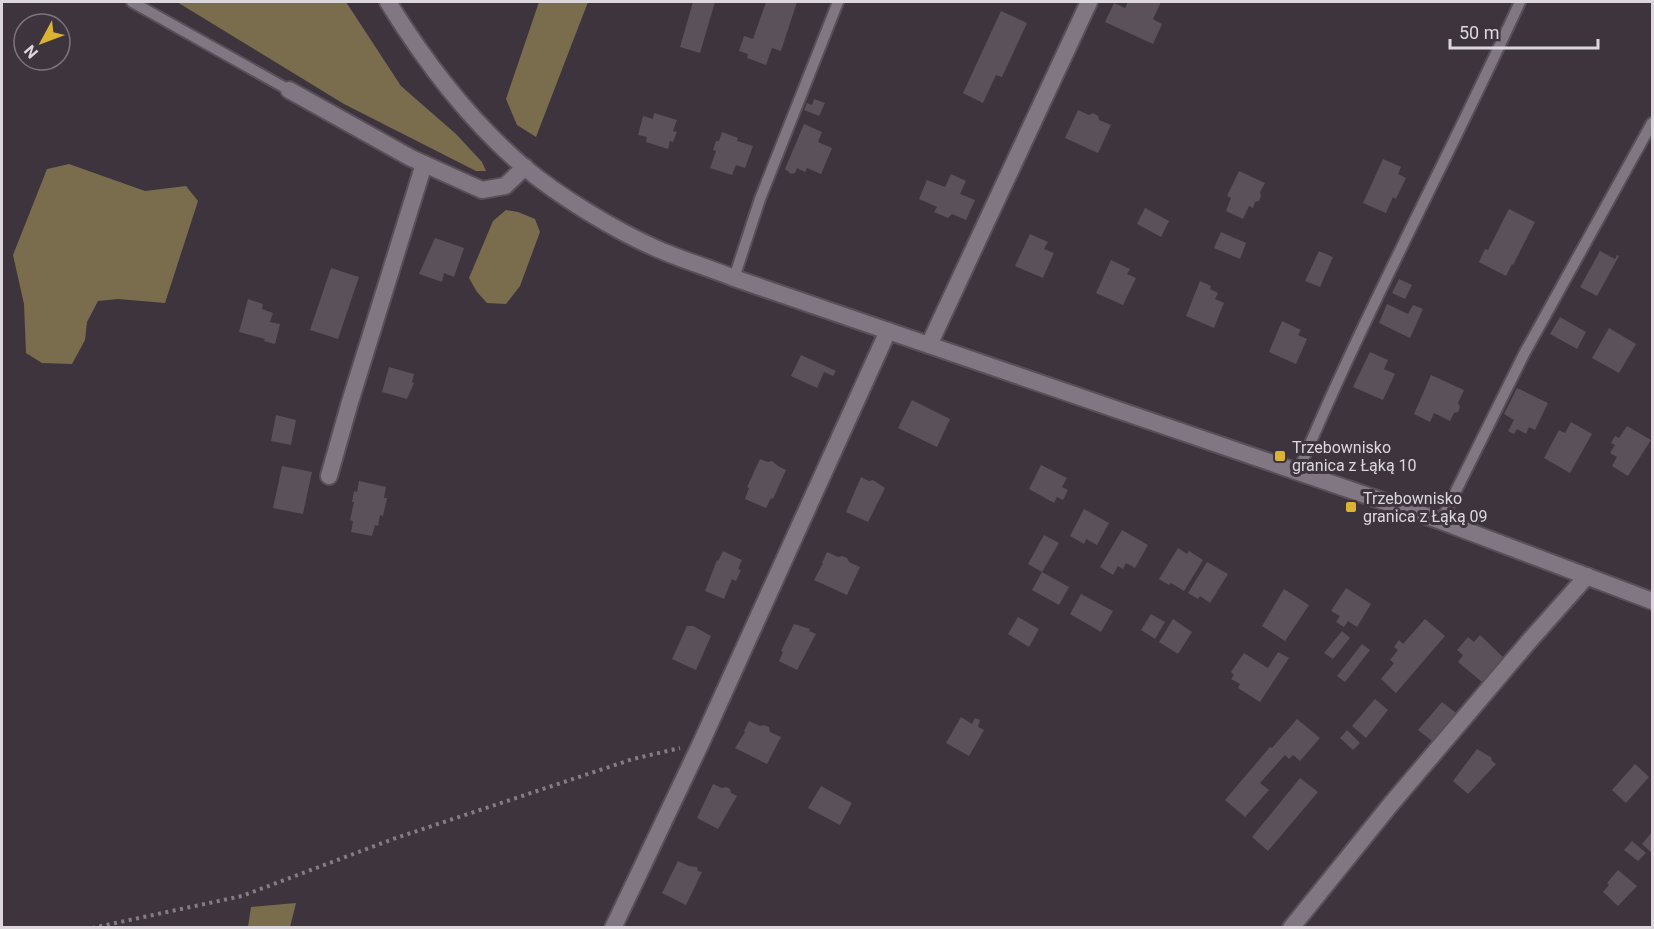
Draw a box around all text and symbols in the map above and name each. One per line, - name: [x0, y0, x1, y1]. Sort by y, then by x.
- north arrow: [12, 12, 72, 72]
- scale bar: [1450, 12, 1598, 50]
- text: 50 m: [1459, 22, 1499, 43]
- text: N: [20, 41, 42, 62]
- place label: Trzebownisko granica z Łąką 10: [1292, 438, 1417, 475]
- marker: Trzebownisko granica z Łąką 10: [1273, 449, 1287, 463]
- place label: Trzebownisko granica z Łąką 09: [1363, 489, 1488, 526]
- marker: Trzebownisko granica z Łąką 09: [1344, 500, 1358, 514]

